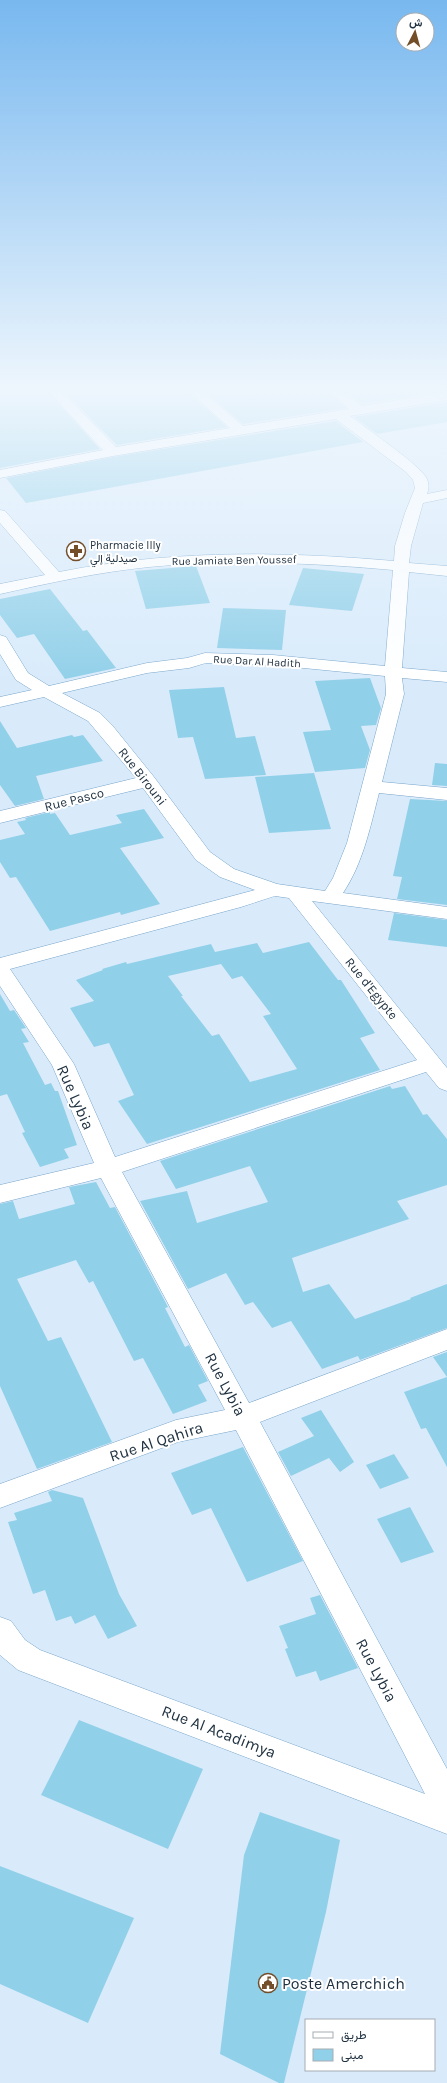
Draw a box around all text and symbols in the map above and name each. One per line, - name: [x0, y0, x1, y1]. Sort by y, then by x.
- north arrow: [395, 12, 435, 52]
- text: ش: [409, 15, 423, 30]
- place label: Pharmacie Illy صيدلية إلي: [90, 539, 161, 568]
- pharmacy icon: Pharmacie Illy صيدلية إلي: [65, 540, 87, 562]
- street label: Rue Jamiate Ben Youssef: [171, 553, 297, 568]
- street label: Rue Dar Al Hadith: [213, 653, 301, 670]
- street label: Rue Birouni: [115, 745, 170, 808]
- street label: Rue Pasco: [43, 785, 105, 814]
- street label: Rue d'Egypte: [342, 954, 401, 1022]
- street label: Rue Lybia: [53, 1062, 98, 1133]
- street label: Rue Lybia: [201, 1349, 250, 1419]
- street label: Rue Al Qahira: [107, 1417, 205, 1466]
- street label: Rue Lybia: [352, 1635, 401, 1705]
- street label: Rue Al Acadimya: [159, 1701, 279, 1762]
- public building icon: Poste Amerchich: [257, 1972, 279, 1994]
- place label: Poste Amerchich: [282, 1974, 405, 1993]
- legend: [305, 2019, 435, 2071]
- text: طريق: [341, 2028, 367, 2043]
- text: مبنى: [341, 2048, 363, 2063]

